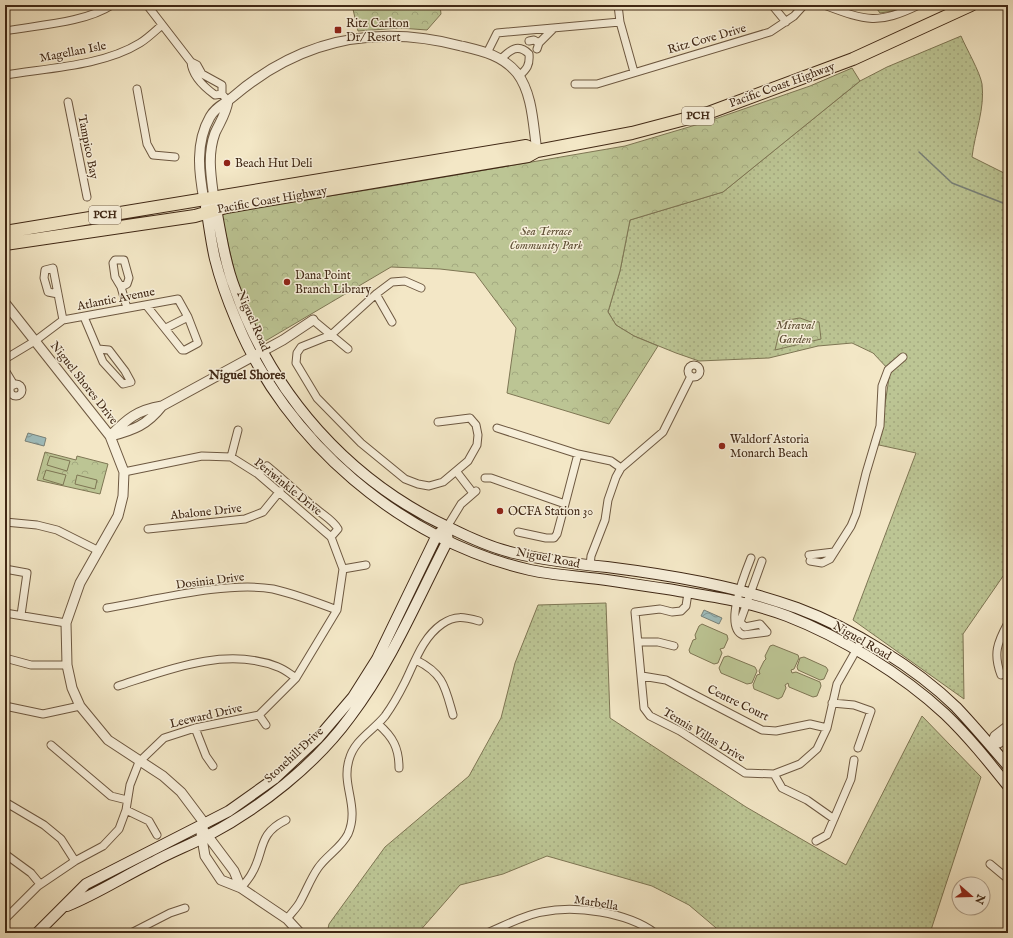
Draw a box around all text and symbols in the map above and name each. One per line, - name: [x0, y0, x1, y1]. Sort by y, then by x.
- place label: Ritz Carlton Dr/ Resort: [346, 16, 410, 45]
- street label: Ritz Cove Drive: [666, 21, 748, 57]
- marker: Ritz Carlton Dr/ Resort: [333, 25, 343, 35]
- street label: Magellan Isle: [38, 38, 108, 66]
- street label: Pacific Coast Highway: [727, 59, 837, 111]
- road number: PCH: [682, 107, 714, 125]
- street label: Tampico Bay: [73, 114, 102, 181]
- place label: Beach Hut Deli: [235, 156, 313, 171]
- marker: Beach Hut Deli: [222, 158, 232, 168]
- street label: Pacific Coast Highway: [216, 183, 328, 217]
- road number: PCH: [89, 206, 121, 224]
- park label: Sea Terrace Community Park: [510, 224, 583, 253]
- place label: Dana Point Branch Library: [295, 268, 371, 297]
- marker: Dana Point Branch Library: [282, 277, 292, 287]
- street label: Atlantic Avenue: [75, 284, 157, 314]
- street label: Niguel Road: [233, 288, 273, 354]
- park label: Miraval Garden: [776, 318, 815, 347]
- street label: Niguel Shores Drive: [47, 338, 121, 428]
- district label: Niguel Shores: [208, 367, 286, 384]
- place label: Waldorf Astoria Monarch Beach: [730, 432, 810, 461]
- marker: Waldorf Astoria Monarch Beach: [717, 441, 727, 451]
- street label: Periwinkle Drive: [251, 455, 325, 519]
- street label: Abalone Drive: [169, 501, 243, 523]
- place label: OCFA Station 30: [508, 504, 593, 519]
- marker: OCFA Station 30: [495, 506, 505, 516]
- street label: Niguel Road: [515, 544, 582, 572]
- street label: Dosinia Drive: [175, 569, 246, 593]
- street label: Niguel Road: [830, 618, 894, 664]
- street label: Centre Court: [705, 682, 771, 724]
- street label: Leeward Drive: [168, 700, 244, 732]
- street label: Tennis Villas Drive: [660, 704, 748, 766]
- street label: Stonehill Drive: [261, 724, 327, 786]
- north arrow: [951, 876, 991, 916]
- text: N: [971, 891, 988, 906]
- street label: Marbella: [573, 892, 620, 914]

